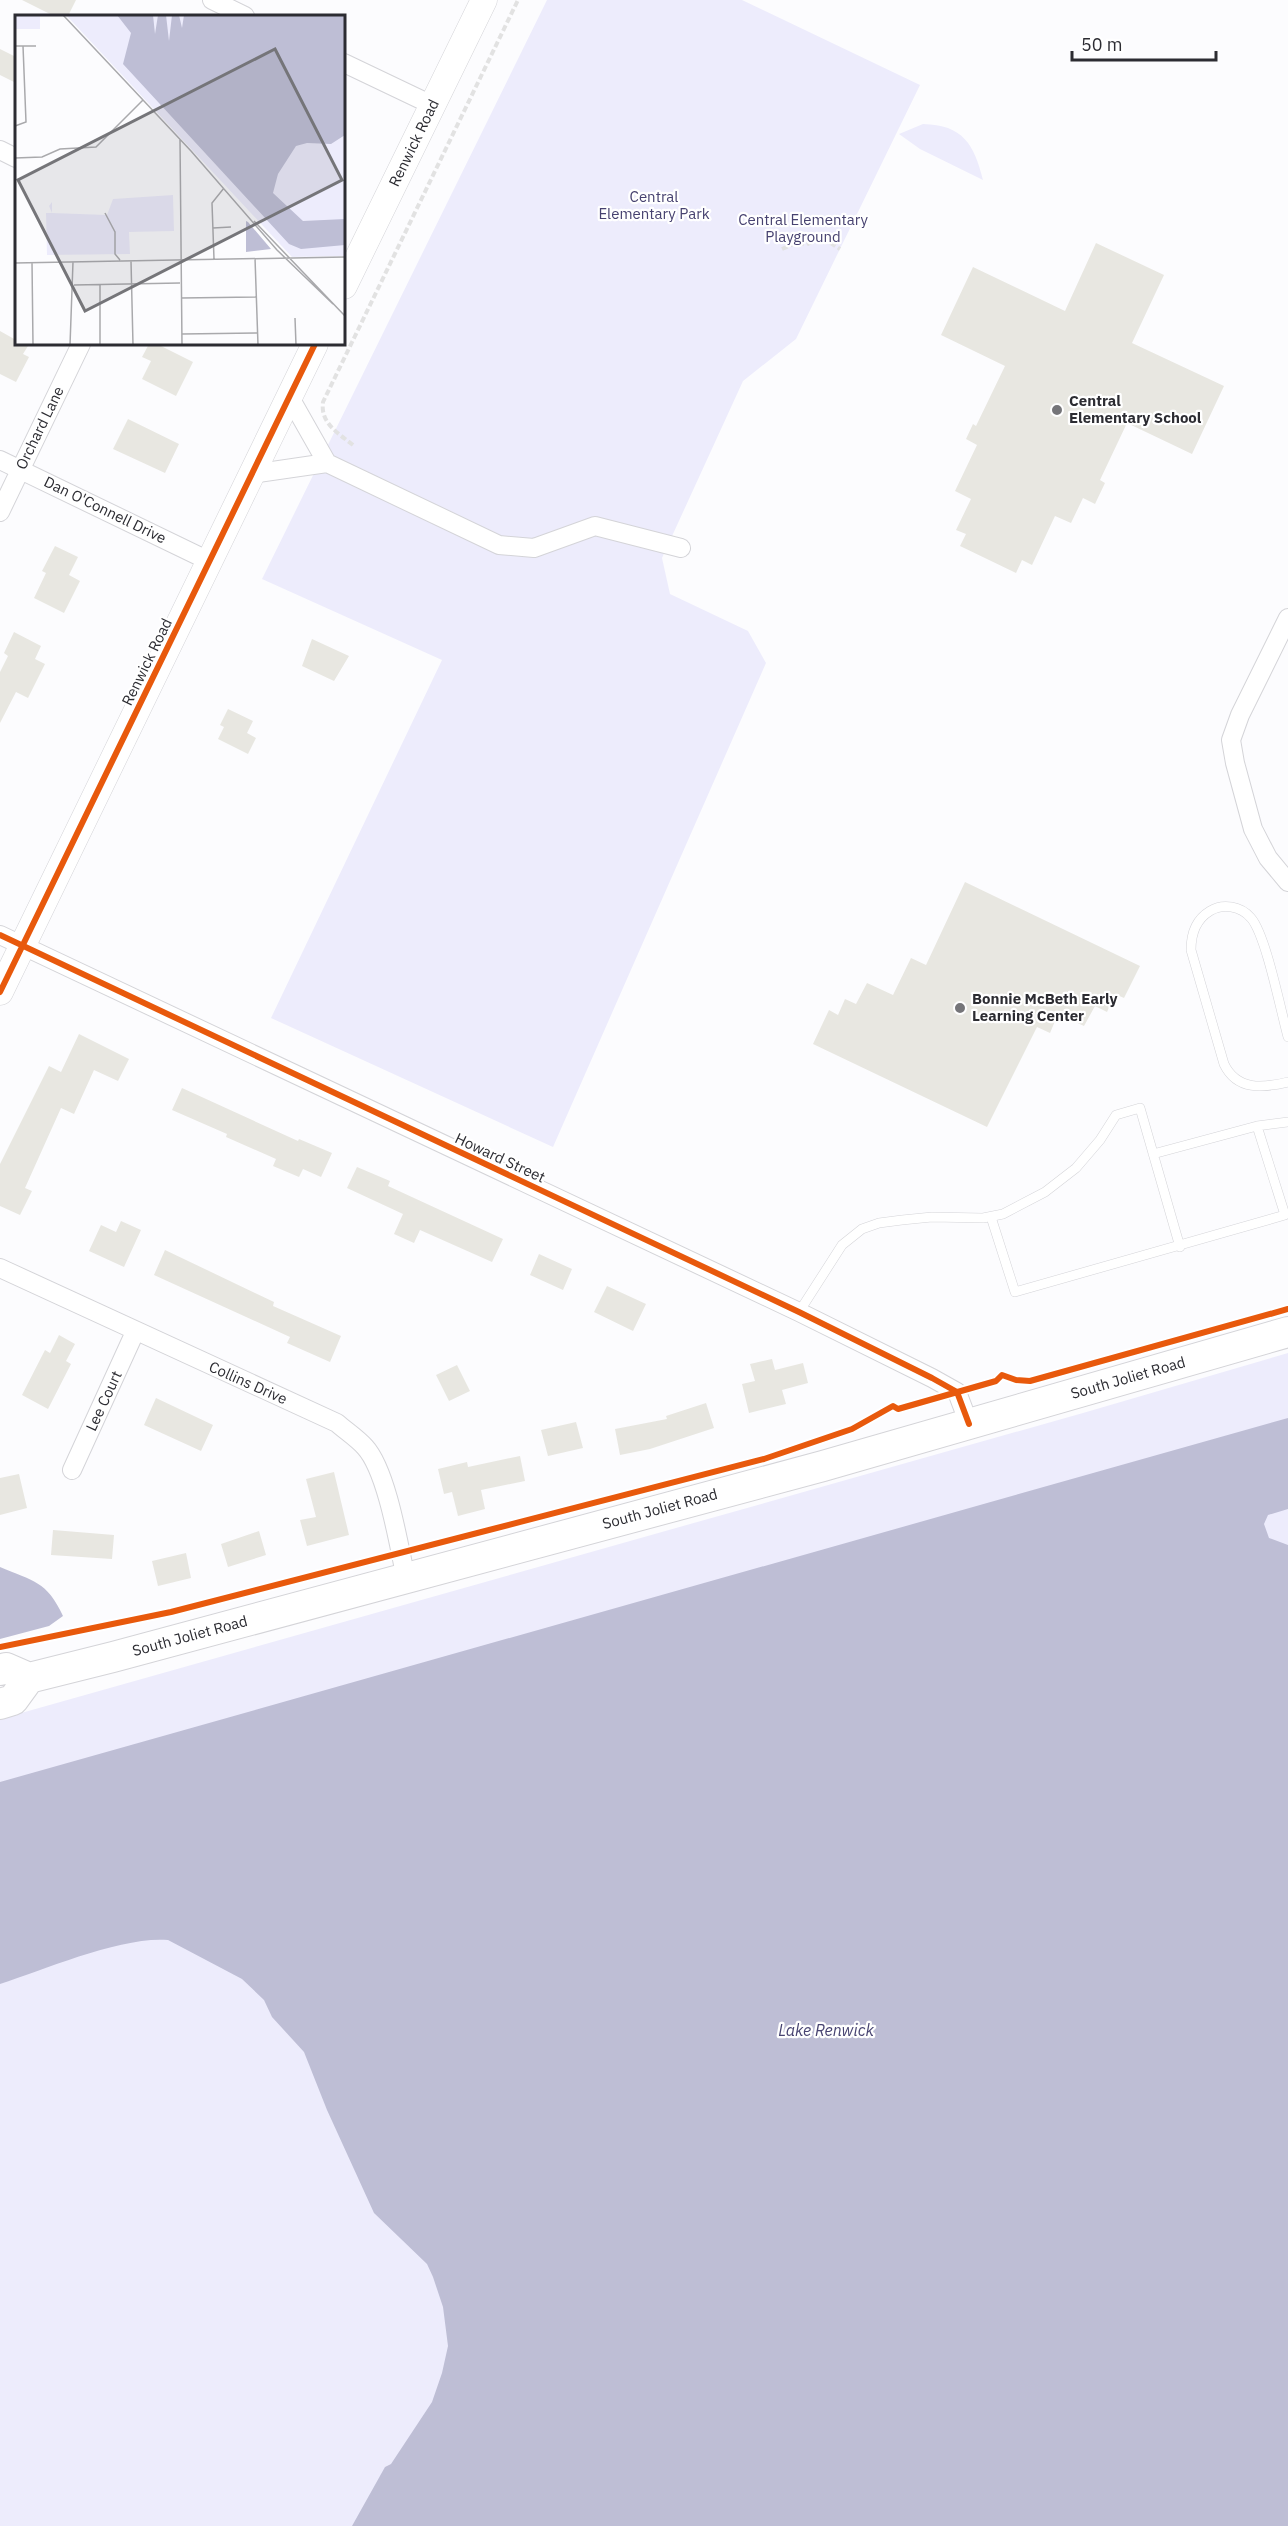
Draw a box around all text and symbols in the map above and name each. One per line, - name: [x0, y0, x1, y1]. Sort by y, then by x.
- inset map: [15, 15, 345, 345]
- scale bar: [1072, 24, 1216, 62]
- text: 50 m: [1081, 33, 1123, 56]
- street label: Renwick Road: [384, 96, 443, 190]
- park label: Central Elementary Park: [598, 187, 710, 223]
- park label: Central Elementary Playground: [738, 210, 868, 246]
- street label: Orchard Lane: [11, 383, 68, 472]
- place label: Central Elementary School: [1069, 391, 1202, 427]
- marker: Central Elementary School: [1050, 403, 1064, 417]
- street label: Dan O'Connell Drive: [41, 472, 169, 547]
- street label: Renwick Road: [117, 615, 176, 709]
- place label: Bonnie McBeth Early Learning Center: [972, 989, 1117, 1025]
- marker: Bonnie McBeth Early Learning Center: [953, 1001, 967, 1015]
- street label: Howard Street: [452, 1128, 548, 1187]
- street label: South Joliet Road: [1068, 1352, 1187, 1403]
- street label: Collins Drive: [206, 1357, 290, 1408]
- street label: Lee Court: [81, 1368, 126, 1434]
- street label: South Joliet Road: [600, 1484, 720, 1533]
- street label: South Joliet Road: [130, 1611, 250, 1660]
- water label: Lake Renwick: [778, 2020, 874, 2040]

